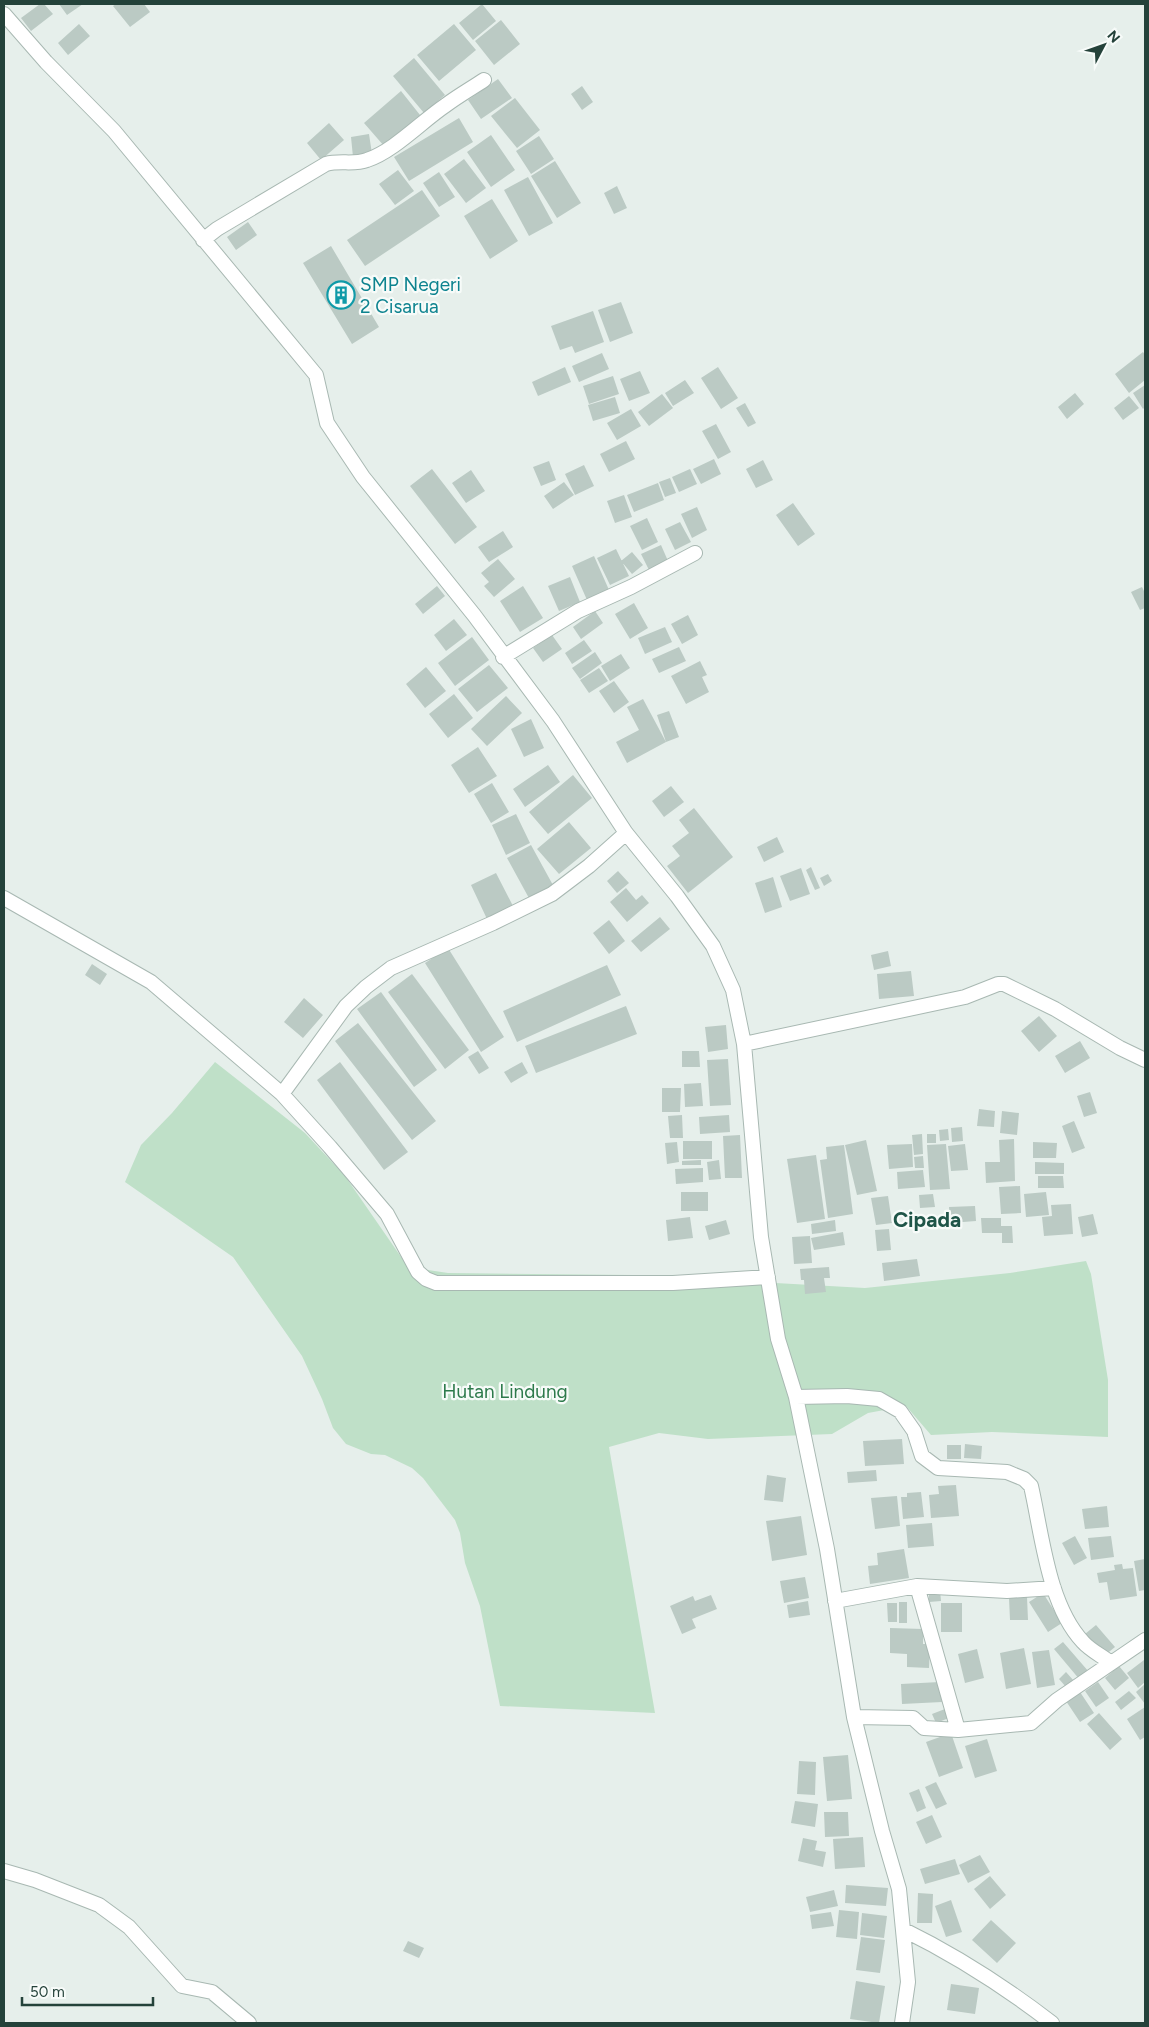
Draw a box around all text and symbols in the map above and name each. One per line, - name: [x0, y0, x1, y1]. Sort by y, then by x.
- north arrow: [1079, 20, 1129, 70]
- text: N: [1103, 27, 1123, 46]
- place label: SMP Negeri 2 Cisarua: [360, 273, 461, 318]
- building icon: SMP Negeri 2 Cisarua: [326, 280, 356, 310]
- district label: Cipada: [893, 1207, 961, 1232]
- park label: Hutan Lindung: [442, 1380, 568, 1403]
- scale bar: [22, 1974, 154, 2006]
- text: 50 m: [30, 1983, 65, 2001]

